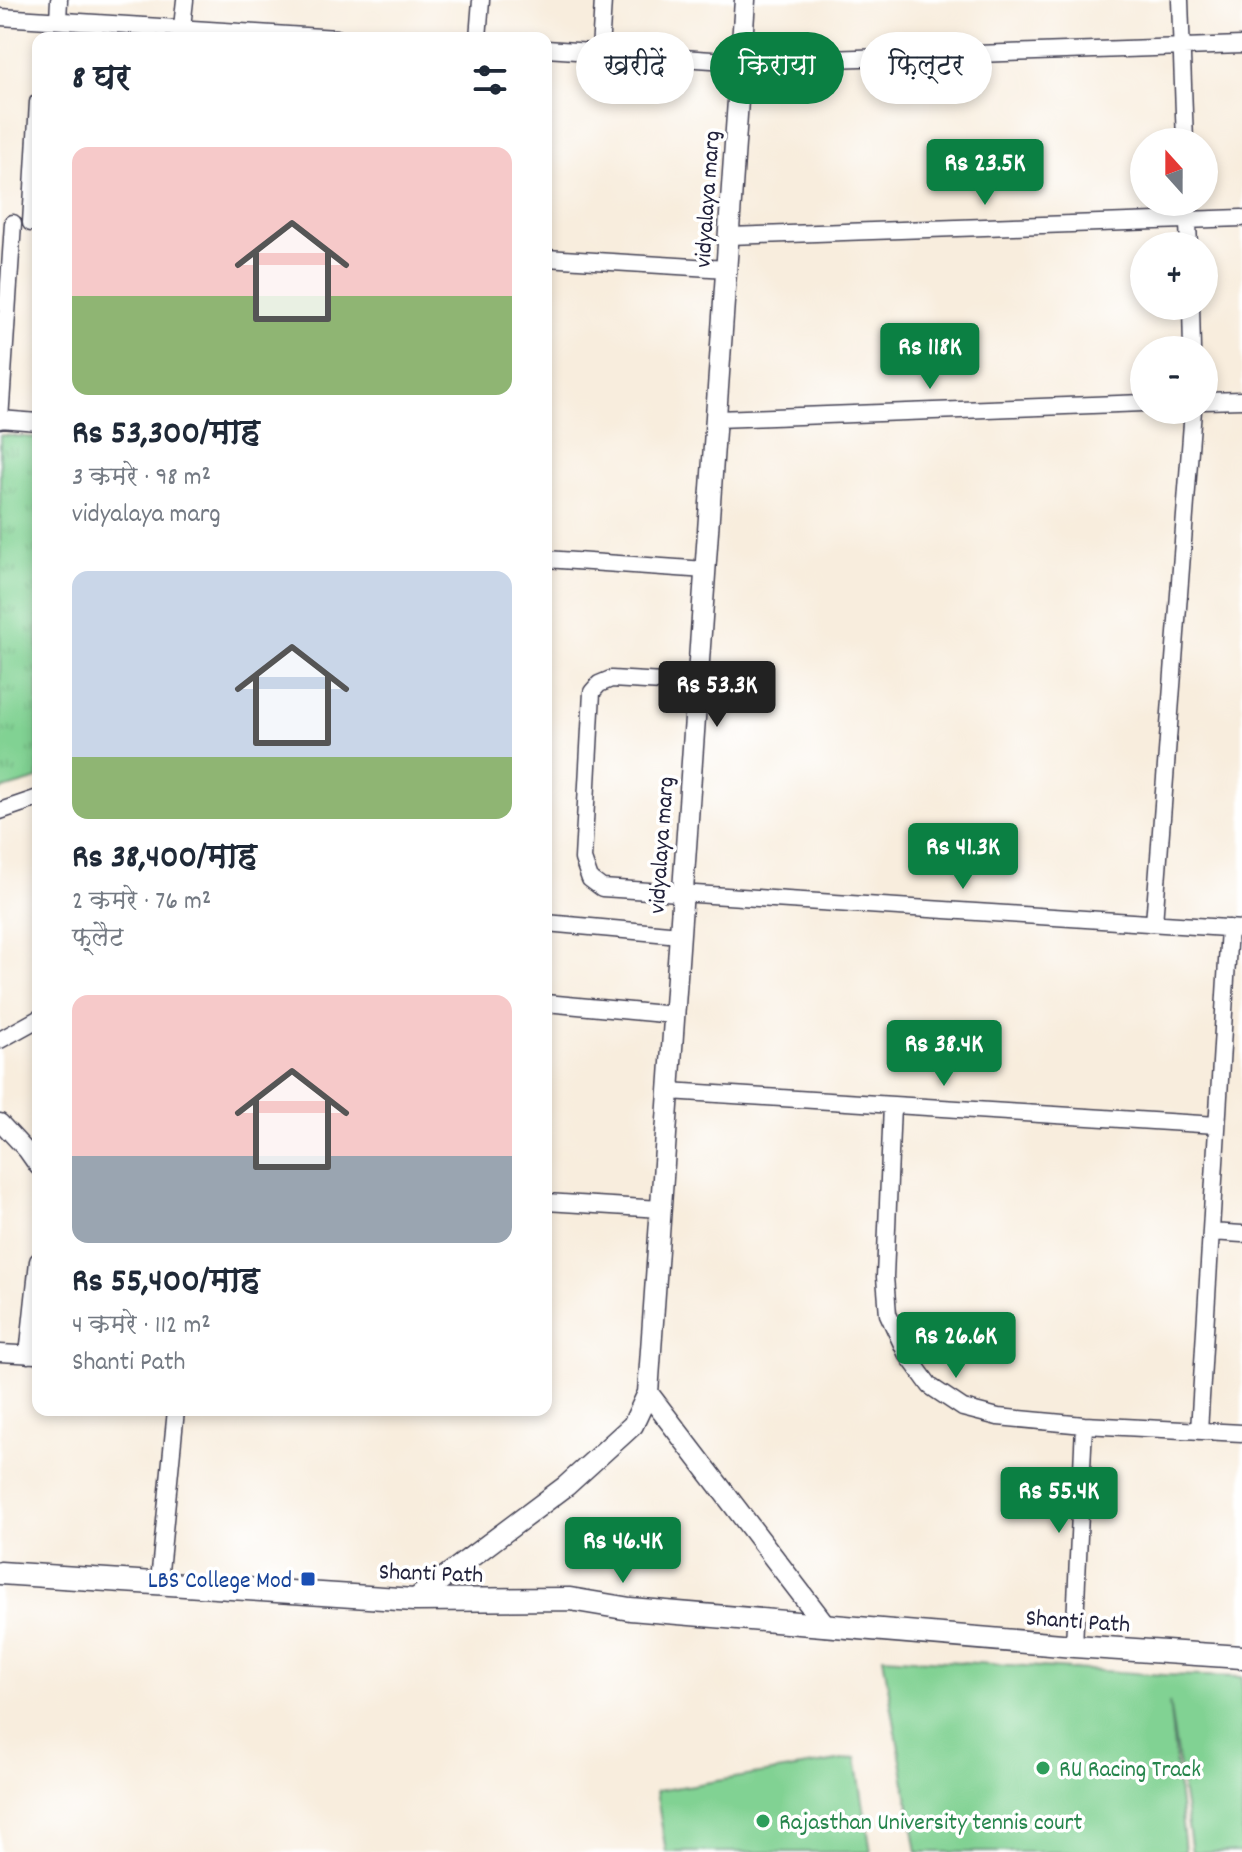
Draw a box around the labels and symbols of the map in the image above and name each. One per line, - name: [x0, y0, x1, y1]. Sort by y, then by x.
- north arrow: [1130, 128, 1218, 216]
- street label: vidyalaya marg: [687, 130, 731, 269]
- pin: Rs 23.5K: [902, 139, 1068, 207]
- pin: Rs 118K: [856, 323, 1004, 391]
- pin: Rs 53.3K: [634, 661, 800, 729]
- street label: vidyalaya marg: [641, 776, 685, 915]
- pin: Rs 41.3K: [880, 823, 1046, 891]
- pin: Rs 38.4K: [861, 1020, 1027, 1088]
- pin: Rs 26.6K: [873, 1312, 1039, 1380]
- pin: Rs 55.4K: [976, 1467, 1142, 1535]
- pin: Rs 46.4K: [540, 1517, 706, 1585]
- street label: Shanti Path: [378, 1556, 484, 1594]
- place label: LBS College Mod: [148, 1565, 292, 1599]
- marker: LBS College Mod: [299, 1570, 317, 1588]
- street label: Shanti Path: [1024, 1602, 1131, 1644]
- place label: RU Racing Track: [1059, 1754, 1201, 1788]
- marker: RU Racing Track: [1034, 1759, 1052, 1777]
- place label: Rajasthan University tennis court: [779, 1807, 1083, 1841]
- marker: Rajasthan University tennis court: [754, 1812, 772, 1830]

